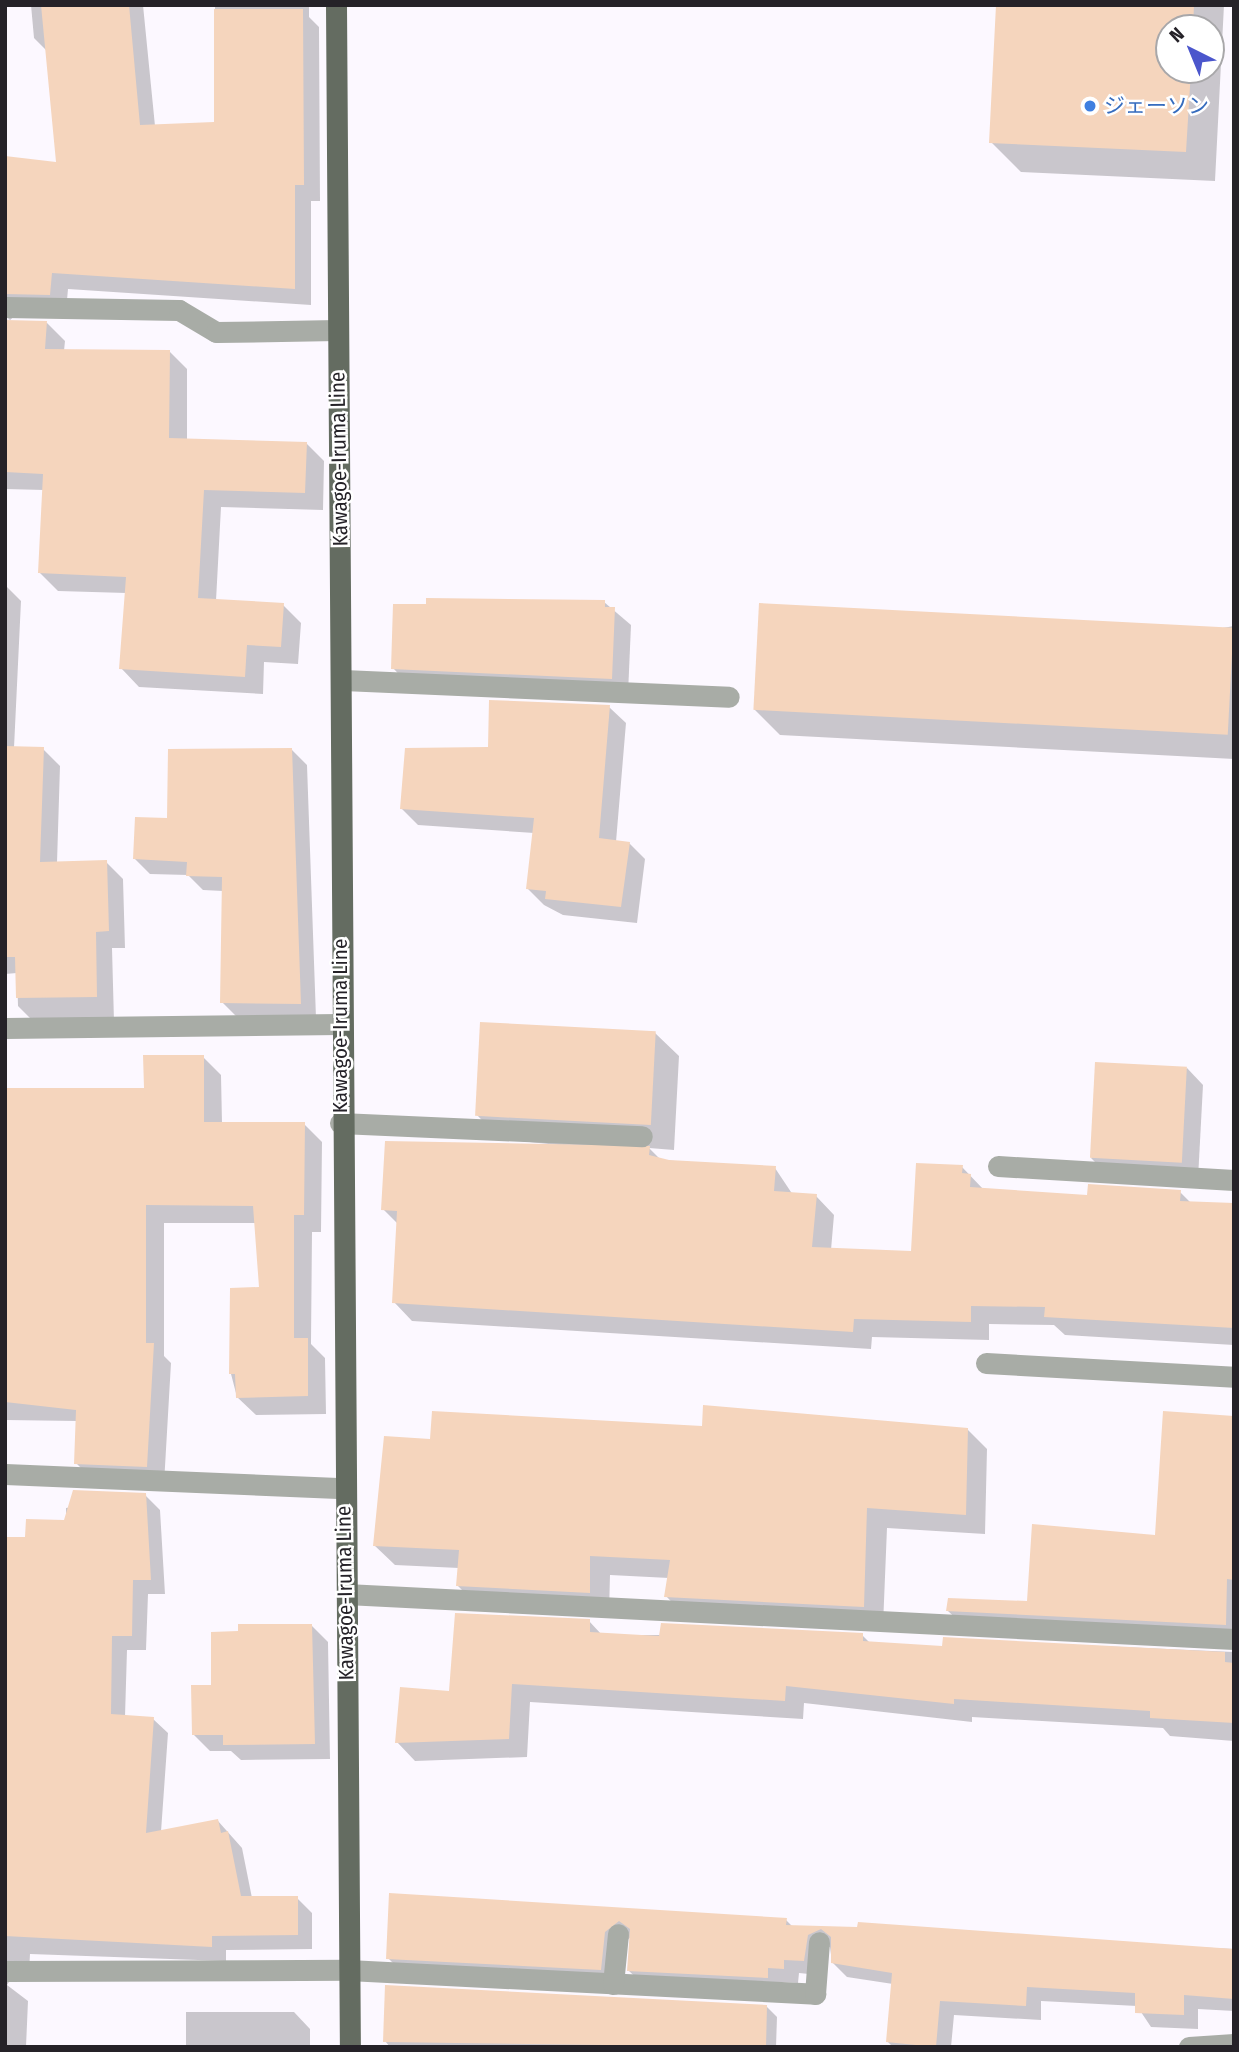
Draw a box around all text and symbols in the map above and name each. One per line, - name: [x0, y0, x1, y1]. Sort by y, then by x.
- north arrow: [1155, 14, 1225, 84]
- text: N: [1165, 22, 1189, 47]
- place label: ジェーソン: [1104, 93, 1209, 119]
- marker: ジェーソン: [1082, 98, 1098, 114]
- street label: Kawagoe-Iruma Line: [325, 371, 353, 547]
- street label: Kawagoe-Iruma Line: [327, 939, 353, 1113]
- street label: Kawagoe-Iruma Line: [331, 1505, 359, 1681]

